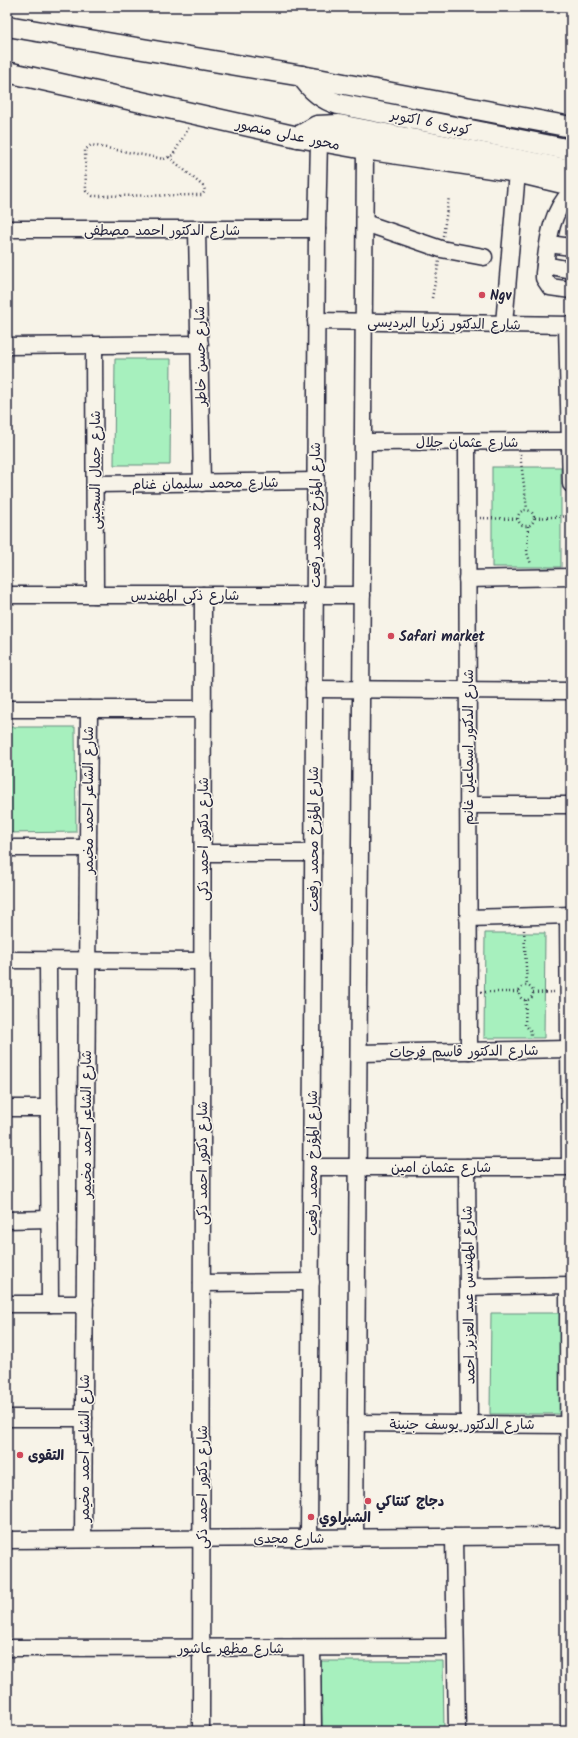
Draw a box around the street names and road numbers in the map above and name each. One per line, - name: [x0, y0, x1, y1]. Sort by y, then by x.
- street label: كوبرى 6 اكتوبر: [388, 104, 473, 142]
- street label: محور عدلى منصور: [233, 113, 342, 157]
- street label: شارع الدكتور احمد مصطفى: [84, 220, 240, 242]
- street label: شارع حسن خاطر: [189, 306, 213, 407]
- street label: شارع الدكتور زكريا البرديسى: [367, 312, 521, 336]
- street label: شارع جمال السجينى: [85, 410, 107, 530]
- street label: شارع عثمان جلال: [416, 432, 518, 454]
- street label: شارع المؤرخ محمد رفعت: [305, 442, 327, 588]
- street label: شارع محمد سليمان غنام: [131, 472, 279, 496]
- street label: شارع ذكى المهندس: [131, 585, 239, 607]
- street label: شارع الدكتور اسماعيل غانم: [458, 669, 480, 825]
- street label: شارع الشاعر احمد مخيمر: [78, 726, 100, 875]
- street label: شارع المؤرخ محمد رفعت: [303, 766, 325, 912]
- street label: شارع دكتور احمد ذكى: [193, 777, 215, 901]
- street label: شارع الدكتور قاسم فرحات: [389, 1040, 539, 1064]
- street label: شارع الشاعر احمد مخيمر: [76, 1050, 98, 1199]
- street label: شارع المؤرخ محمد رفعت: [302, 1090, 324, 1236]
- street label: شارع دكتور احمد ذكى: [192, 1101, 214, 1225]
- street label: شارع عثمان امين: [391, 1157, 491, 1179]
- street label: شارع المهندس عبد العزيز احمد: [456, 1205, 482, 1385]
- street label: شارع الشاعر احمد مخيمر: [74, 1374, 96, 1523]
- street label: شارع الدكتور يوسف جنينة: [389, 1414, 535, 1436]
- street label: شارع دكتور احمد ذكى: [192, 1425, 214, 1549]
- street label: شارع مجدى: [254, 1528, 324, 1550]
- street label: شارع مظهر عاشور: [177, 1638, 284, 1660]

